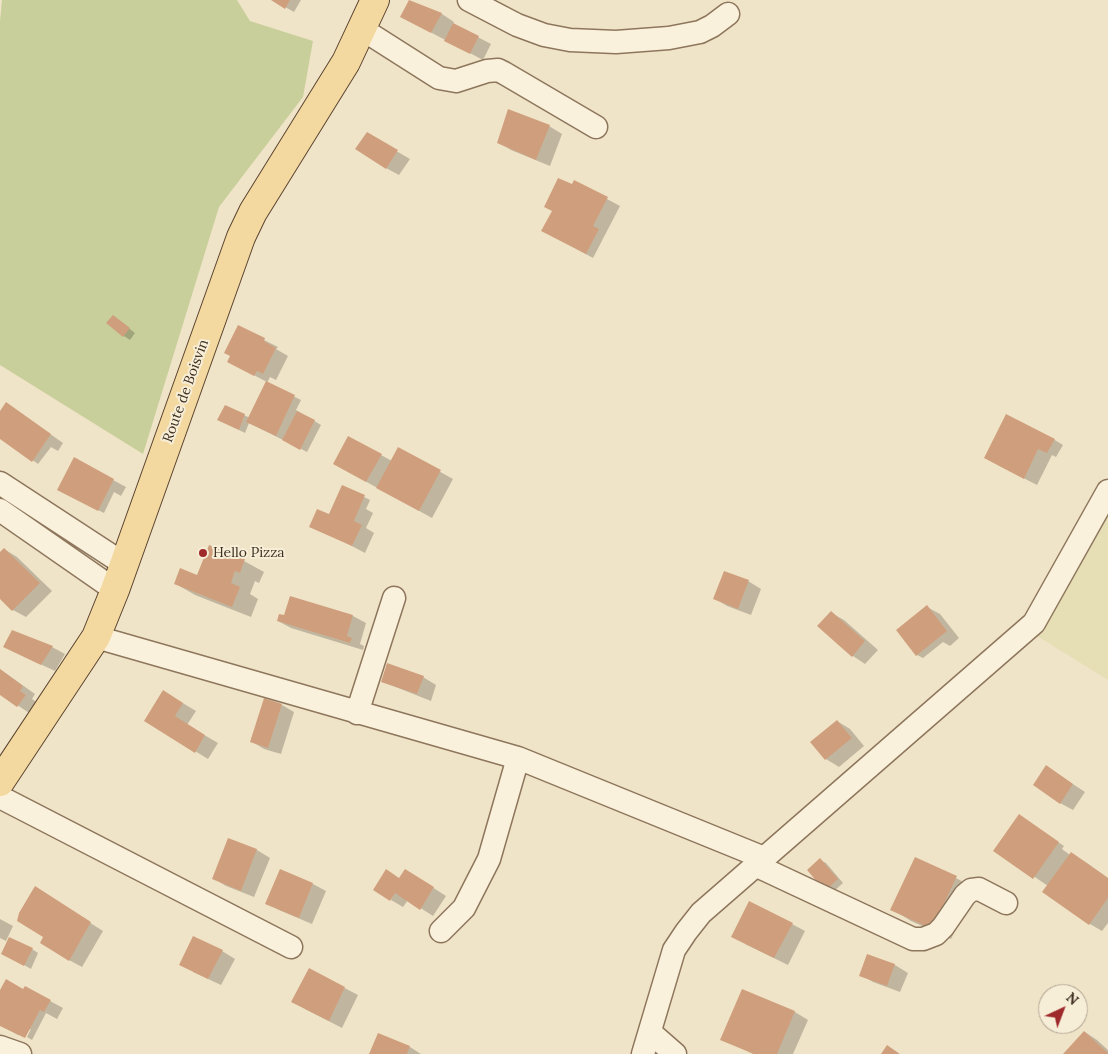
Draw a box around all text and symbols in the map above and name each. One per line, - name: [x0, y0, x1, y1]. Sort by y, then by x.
- street label: Route de Boisvin: [160, 337, 212, 445]
- place label: Hello Pizza: [213, 545, 285, 561]
- marker: Hello Pizza: [197, 547, 209, 559]
- north arrow: [1038, 984, 1088, 1034]
- text: N: [1062, 988, 1083, 1009]

